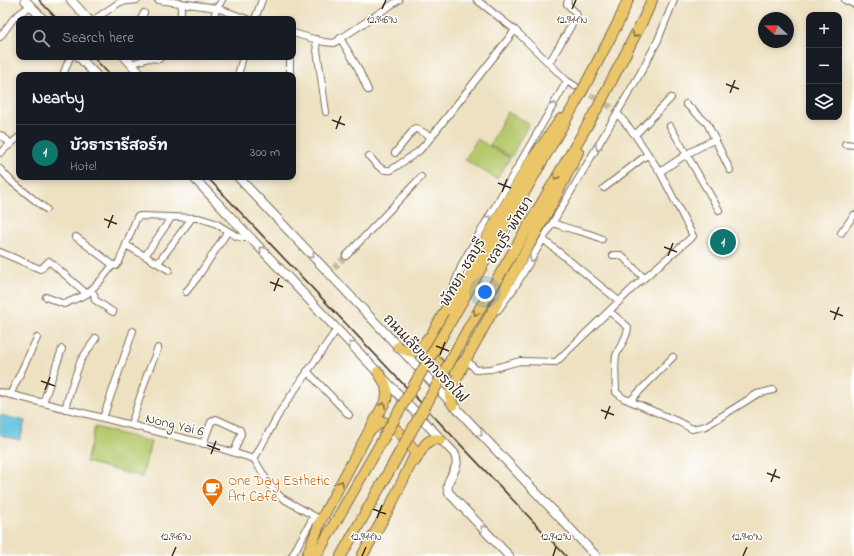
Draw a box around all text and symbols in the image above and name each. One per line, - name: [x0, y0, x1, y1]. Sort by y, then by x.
- north arrow: [758, 12, 794, 48]
- map controls: [806, 12, 842, 120]
- button: +: [806, 12, 842, 48]
- text: 12.946°N: [366, 13, 398, 28]
- text: 12.944°N: [557, 13, 588, 28]
- search box: [16, 16, 296, 60]
- icon: search: [30, 27, 52, 49]
- text: Search here: [62, 27, 134, 49]
- one-way arrow: [632, 31, 640, 38]
- button: −: [806, 48, 842, 84]
- button: layers: [806, 84, 842, 120]
- text: Nearby: [32, 86, 84, 111]
- one-way arrow: [549, 102, 556, 109]
- text: บัวธารารีสอร์ท: [70, 135, 168, 157]
- text: 1: [43, 143, 47, 162]
- text: 300 m: [250, 143, 280, 162]
- one-way arrow: [596, 144, 603, 151]
- text: Hotel: [70, 157, 97, 176]
- one-way arrow: [554, 173, 561, 180]
- street label: ชลบุรี-พัทยา: [482, 193, 539, 269]
- one-way arrow: [484, 215, 491, 222]
- pin: 1: [710, 227, 736, 257]
- street label: พัทยา-ชลบุรี: [435, 234, 492, 311]
- one-way arrow: [259, 247, 266, 254]
- one-way arrow: [308, 251, 315, 259]
- one-way arrow: [529, 256, 537, 263]
- your location: [475, 282, 495, 302]
- one-way arrow: [474, 309, 481, 317]
- street label: ถนนเลียบทางรถไฟ: [378, 310, 472, 408]
- one-way arrow: [348, 341, 356, 349]
- one-way arrow: [378, 402, 386, 410]
- street label: Nong Yai 6: [143, 408, 206, 444]
- one-way arrow: [475, 429, 483, 437]
- place label: One Day Esthetic Art Cafe: [228, 471, 330, 508]
- cafe icon: One Day Esthetic Art Cafe: [199, 475, 225, 508]
- one-way arrow: [337, 480, 344, 487]
- one-way arrow: [480, 525, 487, 533]
- text: 12.946°N: [160, 530, 192, 545]
- text: 12.944°N: [351, 530, 382, 545]
- text: 12.942°N: [540, 530, 572, 545]
- text: 12.940°N: [731, 530, 763, 545]

